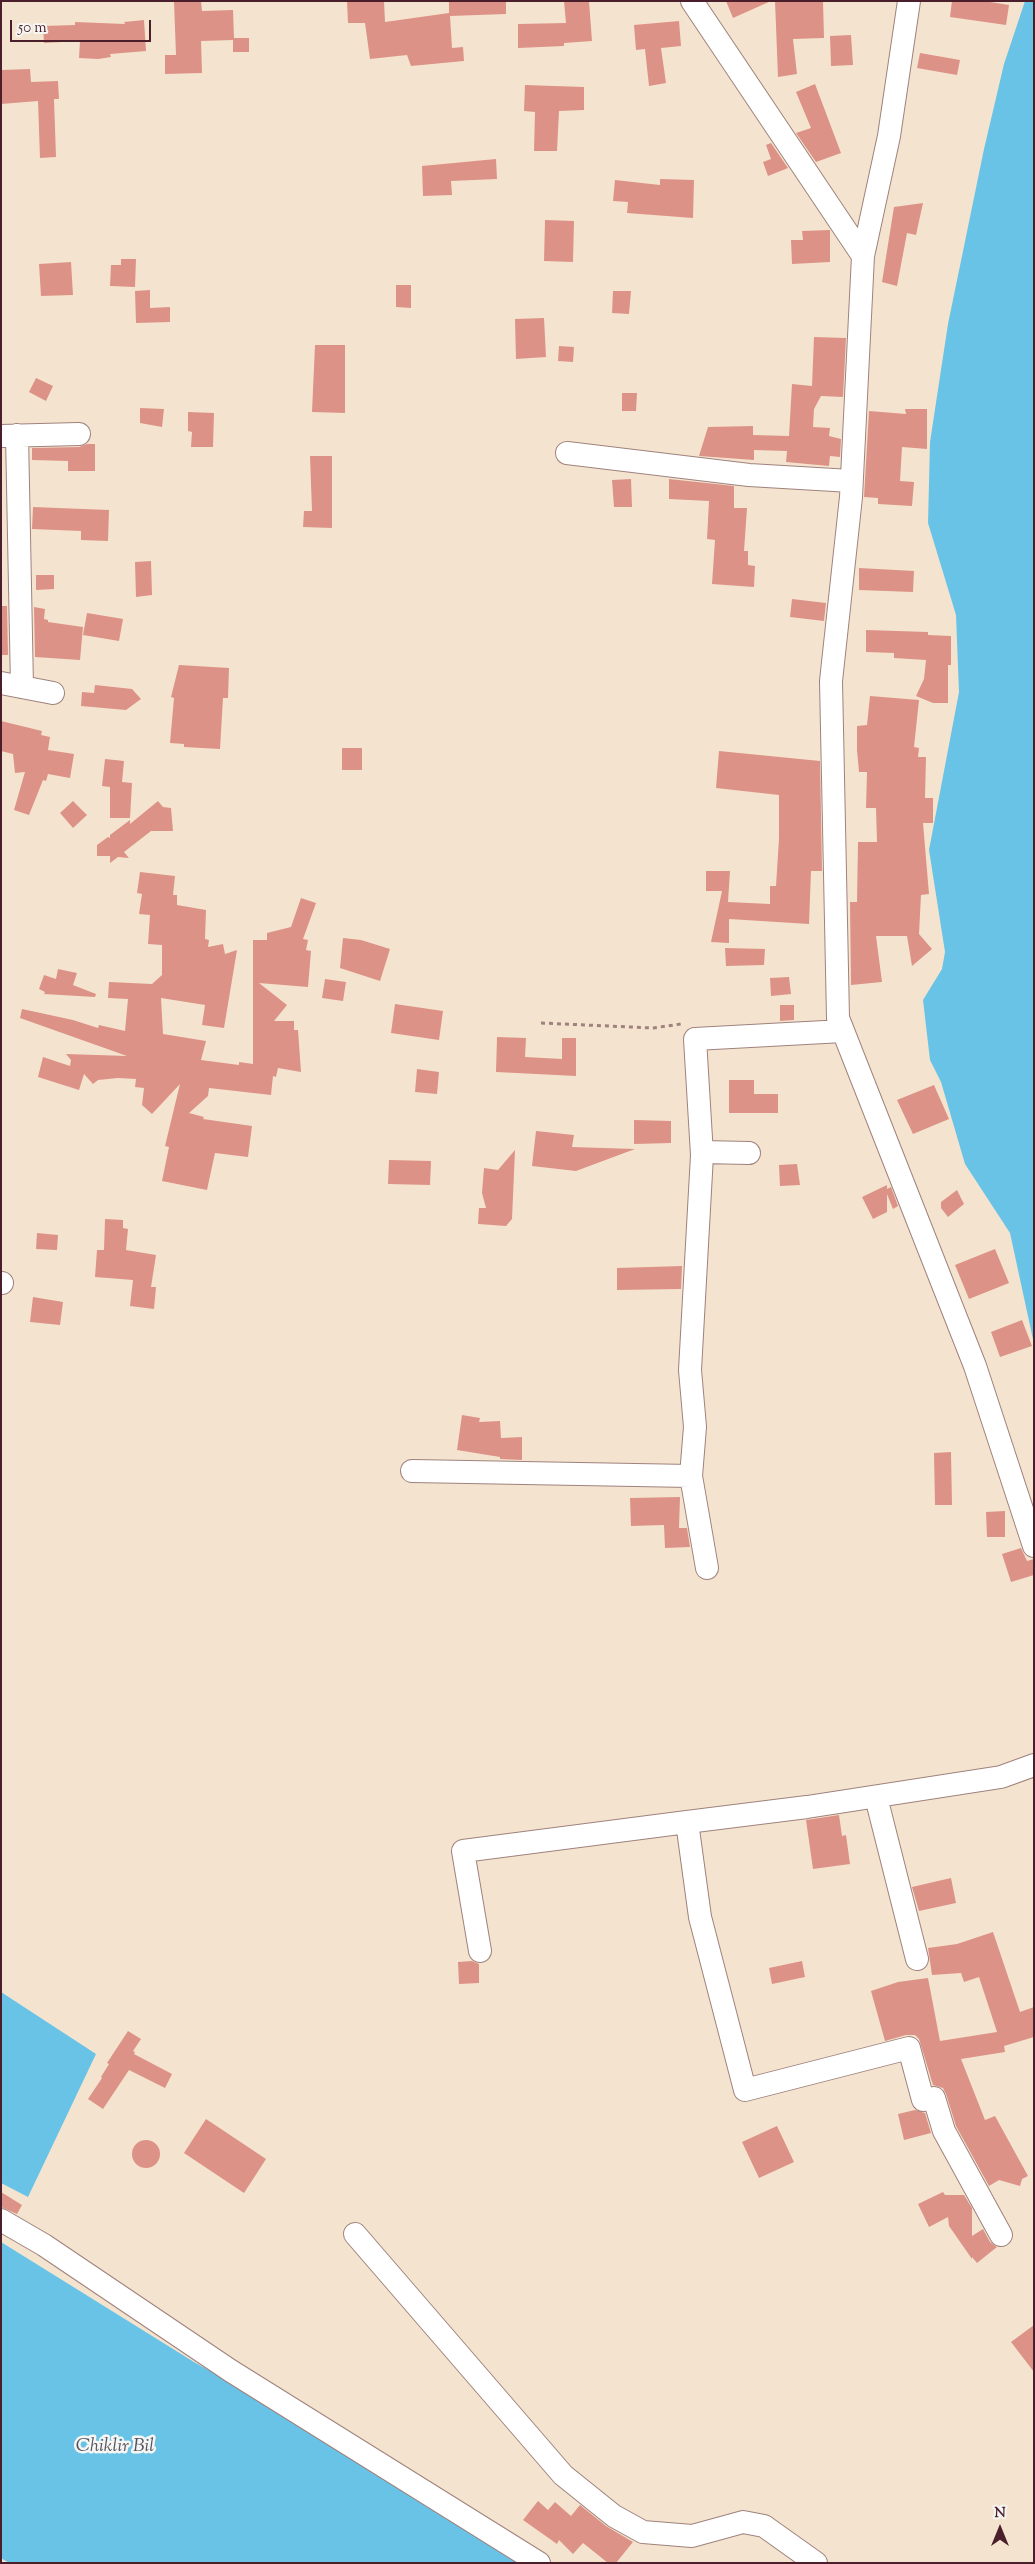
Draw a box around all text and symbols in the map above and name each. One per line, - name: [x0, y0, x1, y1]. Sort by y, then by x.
- scale bar: [12, 10, 154, 42]
- text: 50 m: [18, 18, 47, 39]
- water label: Chiklir Bil: [76, 2437, 154, 2459]
- north arrow: [975, 2504, 1025, 2554]
- text: N: [994, 2504, 1006, 2524]

